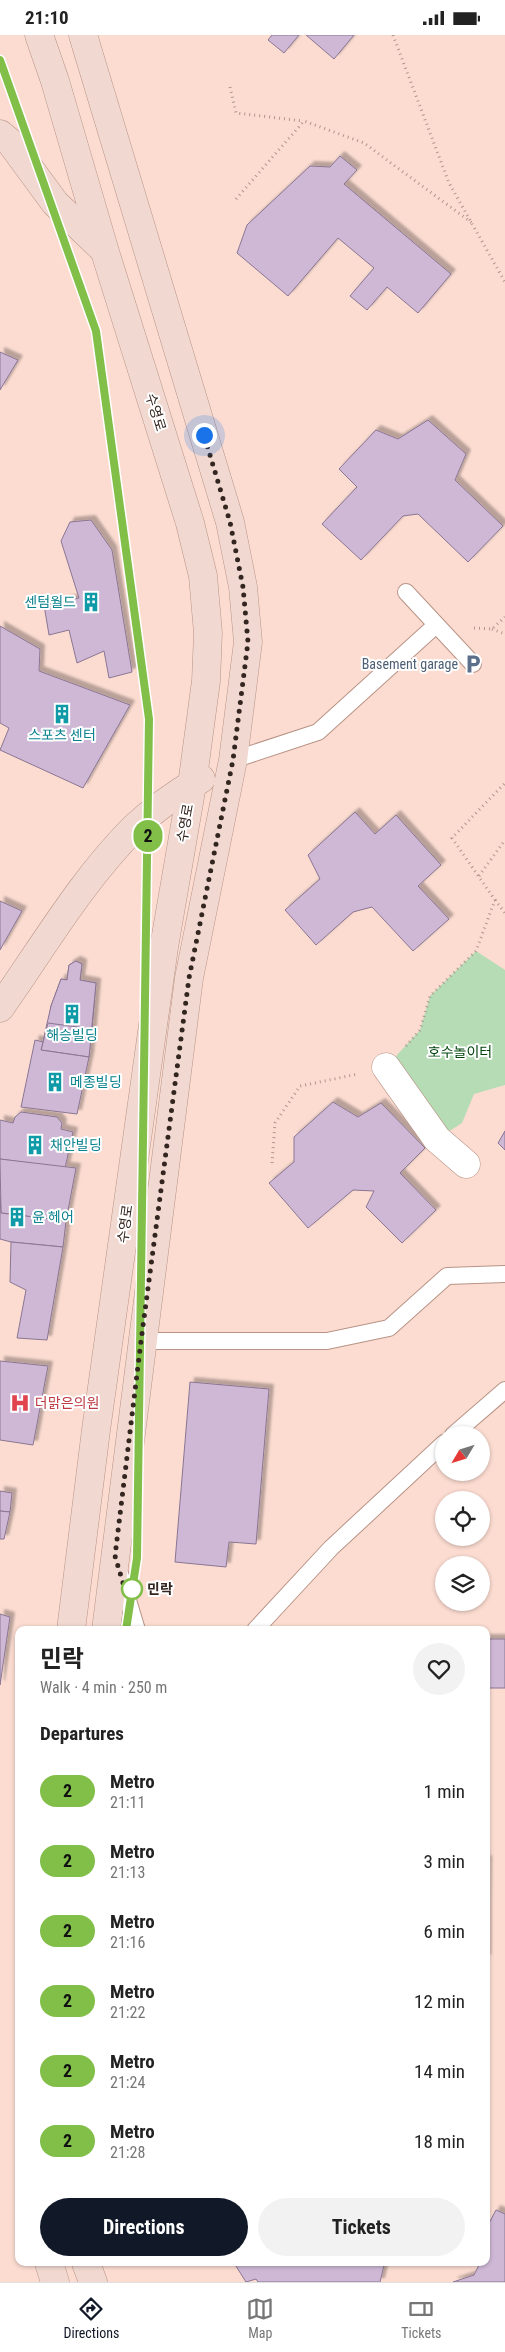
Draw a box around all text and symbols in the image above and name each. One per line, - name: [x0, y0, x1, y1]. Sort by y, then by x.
- text: 21:10: [25, 6, 69, 29]
- street label: 수영로: [143, 391, 169, 433]
- your location: [192, 423, 217, 448]
- building icon: 센텀월드: [80, 591, 102, 613]
- place label: 센텀월드: [24, 594, 76, 610]
- parking icon: Basement garage: [462, 653, 484, 675]
- place label: Basement garage: [362, 656, 458, 672]
- building icon: 스포츠 센터: [51, 703, 73, 725]
- place label: 스포츠 센터: [28, 727, 96, 743]
- street label: 수영로: [174, 802, 196, 843]
- line badge: 2: [132, 820, 164, 852]
- text: 2: [143, 825, 153, 846]
- building icon: 해승빌딩: [61, 1003, 83, 1025]
- place label: 해승빌딩: [46, 1027, 98, 1043]
- park label: 호수놀이터: [428, 1044, 492, 1060]
- building icon: 메종빌딩: [44, 1071, 66, 1093]
- place label: 메종빌딩: [70, 1074, 122, 1090]
- building icon: 채안빌딩: [24, 1134, 46, 1156]
- place label: 채안빌딩: [50, 1137, 102, 1153]
- street label: 수영로: [114, 1204, 136, 1244]
- building icon: 윤 헤어: [6, 1206, 28, 1228]
- place label: 윤 헤어: [32, 1209, 74, 1225]
- hospital icon: 더맑은의원: [9, 1392, 31, 1414]
- place label: 더맑은의원: [35, 1395, 99, 1411]
- north arrow: [435, 1426, 490, 1481]
- map controls: [435, 1426, 490, 1611]
- button: locate: [435, 1491, 490, 1546]
- button: layers: [435, 1556, 490, 1611]
- marker: 민락: [121, 1578, 143, 1600]
- place label: 민락: [147, 1581, 173, 1597]
- button: heart: [413, 1643, 465, 1695]
- text: 민락: [40, 1645, 84, 1673]
- text: Walk · 4 min · 250 m: [40, 1678, 167, 1697]
- text: Departures: [40, 1722, 124, 1745]
- text: Metro: [110, 1770, 155, 1793]
- text: 2: [63, 1780, 72, 1801]
- text: 1 min: [423, 1780, 465, 1803]
- text: 21:11: [110, 1793, 145, 1812]
- text: Metro: [110, 1840, 155, 1863]
- text: 2: [63, 1850, 72, 1871]
- text: 3 min: [423, 1850, 465, 1873]
- text: 21:13: [110, 1863, 145, 1882]
- text: Metro: [110, 1910, 155, 1933]
- text: 2: [63, 1920, 72, 1941]
- text: 6 min: [423, 1920, 465, 1943]
- text: 21:16: [110, 1933, 145, 1952]
- text: Metro: [110, 1980, 155, 2003]
- text: 2: [63, 1990, 72, 2011]
- text: 12 min: [414, 1990, 465, 2013]
- text: 21:22: [110, 2003, 145, 2022]
- text: Metro: [110, 2050, 155, 2073]
- text: 2: [63, 2060, 72, 2081]
- text: 14 min: [414, 2060, 465, 2083]
- text: 21:24: [110, 2073, 145, 2092]
- text: Metro: [110, 2120, 155, 2143]
- text: 2: [63, 2130, 72, 2151]
- text: 18 min: [414, 2130, 465, 2153]
- text: 21:28: [110, 2143, 145, 2162]
- button: Directions: [40, 2198, 248, 2256]
- button: Tickets: [258, 2198, 465, 2256]
- tab: Directions: [63, 2295, 119, 2341]
- tab: Map: [246, 2295, 274, 2341]
- tab: Tickets: [401, 2295, 442, 2341]

